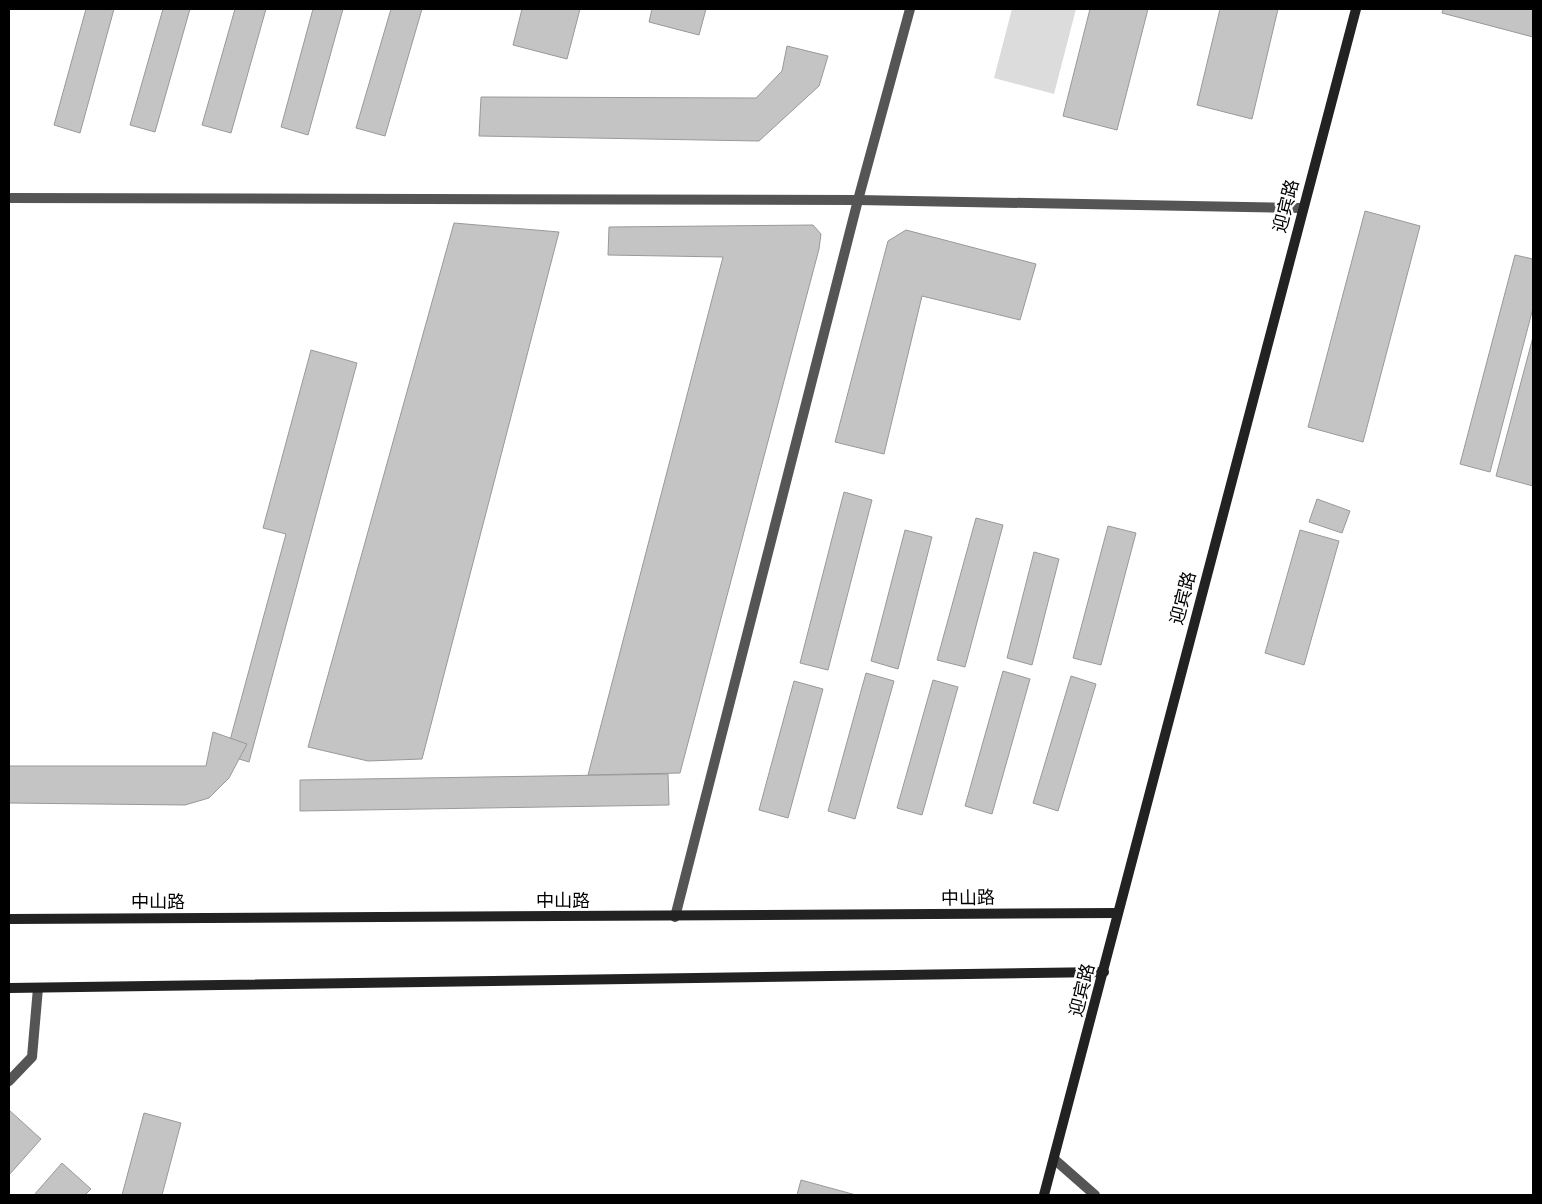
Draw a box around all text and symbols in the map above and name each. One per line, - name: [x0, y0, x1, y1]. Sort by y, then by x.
- street label: 迎宾路: [1267, 177, 1303, 235]
- street label: 迎宾路: [1164, 569, 1200, 627]
- street label: 中山路: [941, 886, 995, 908]
- street label: 中山路: [536, 889, 590, 911]
- street label: 中山路: [131, 890, 185, 912]
- street label: 迎宾路: [1064, 961, 1098, 1019]

